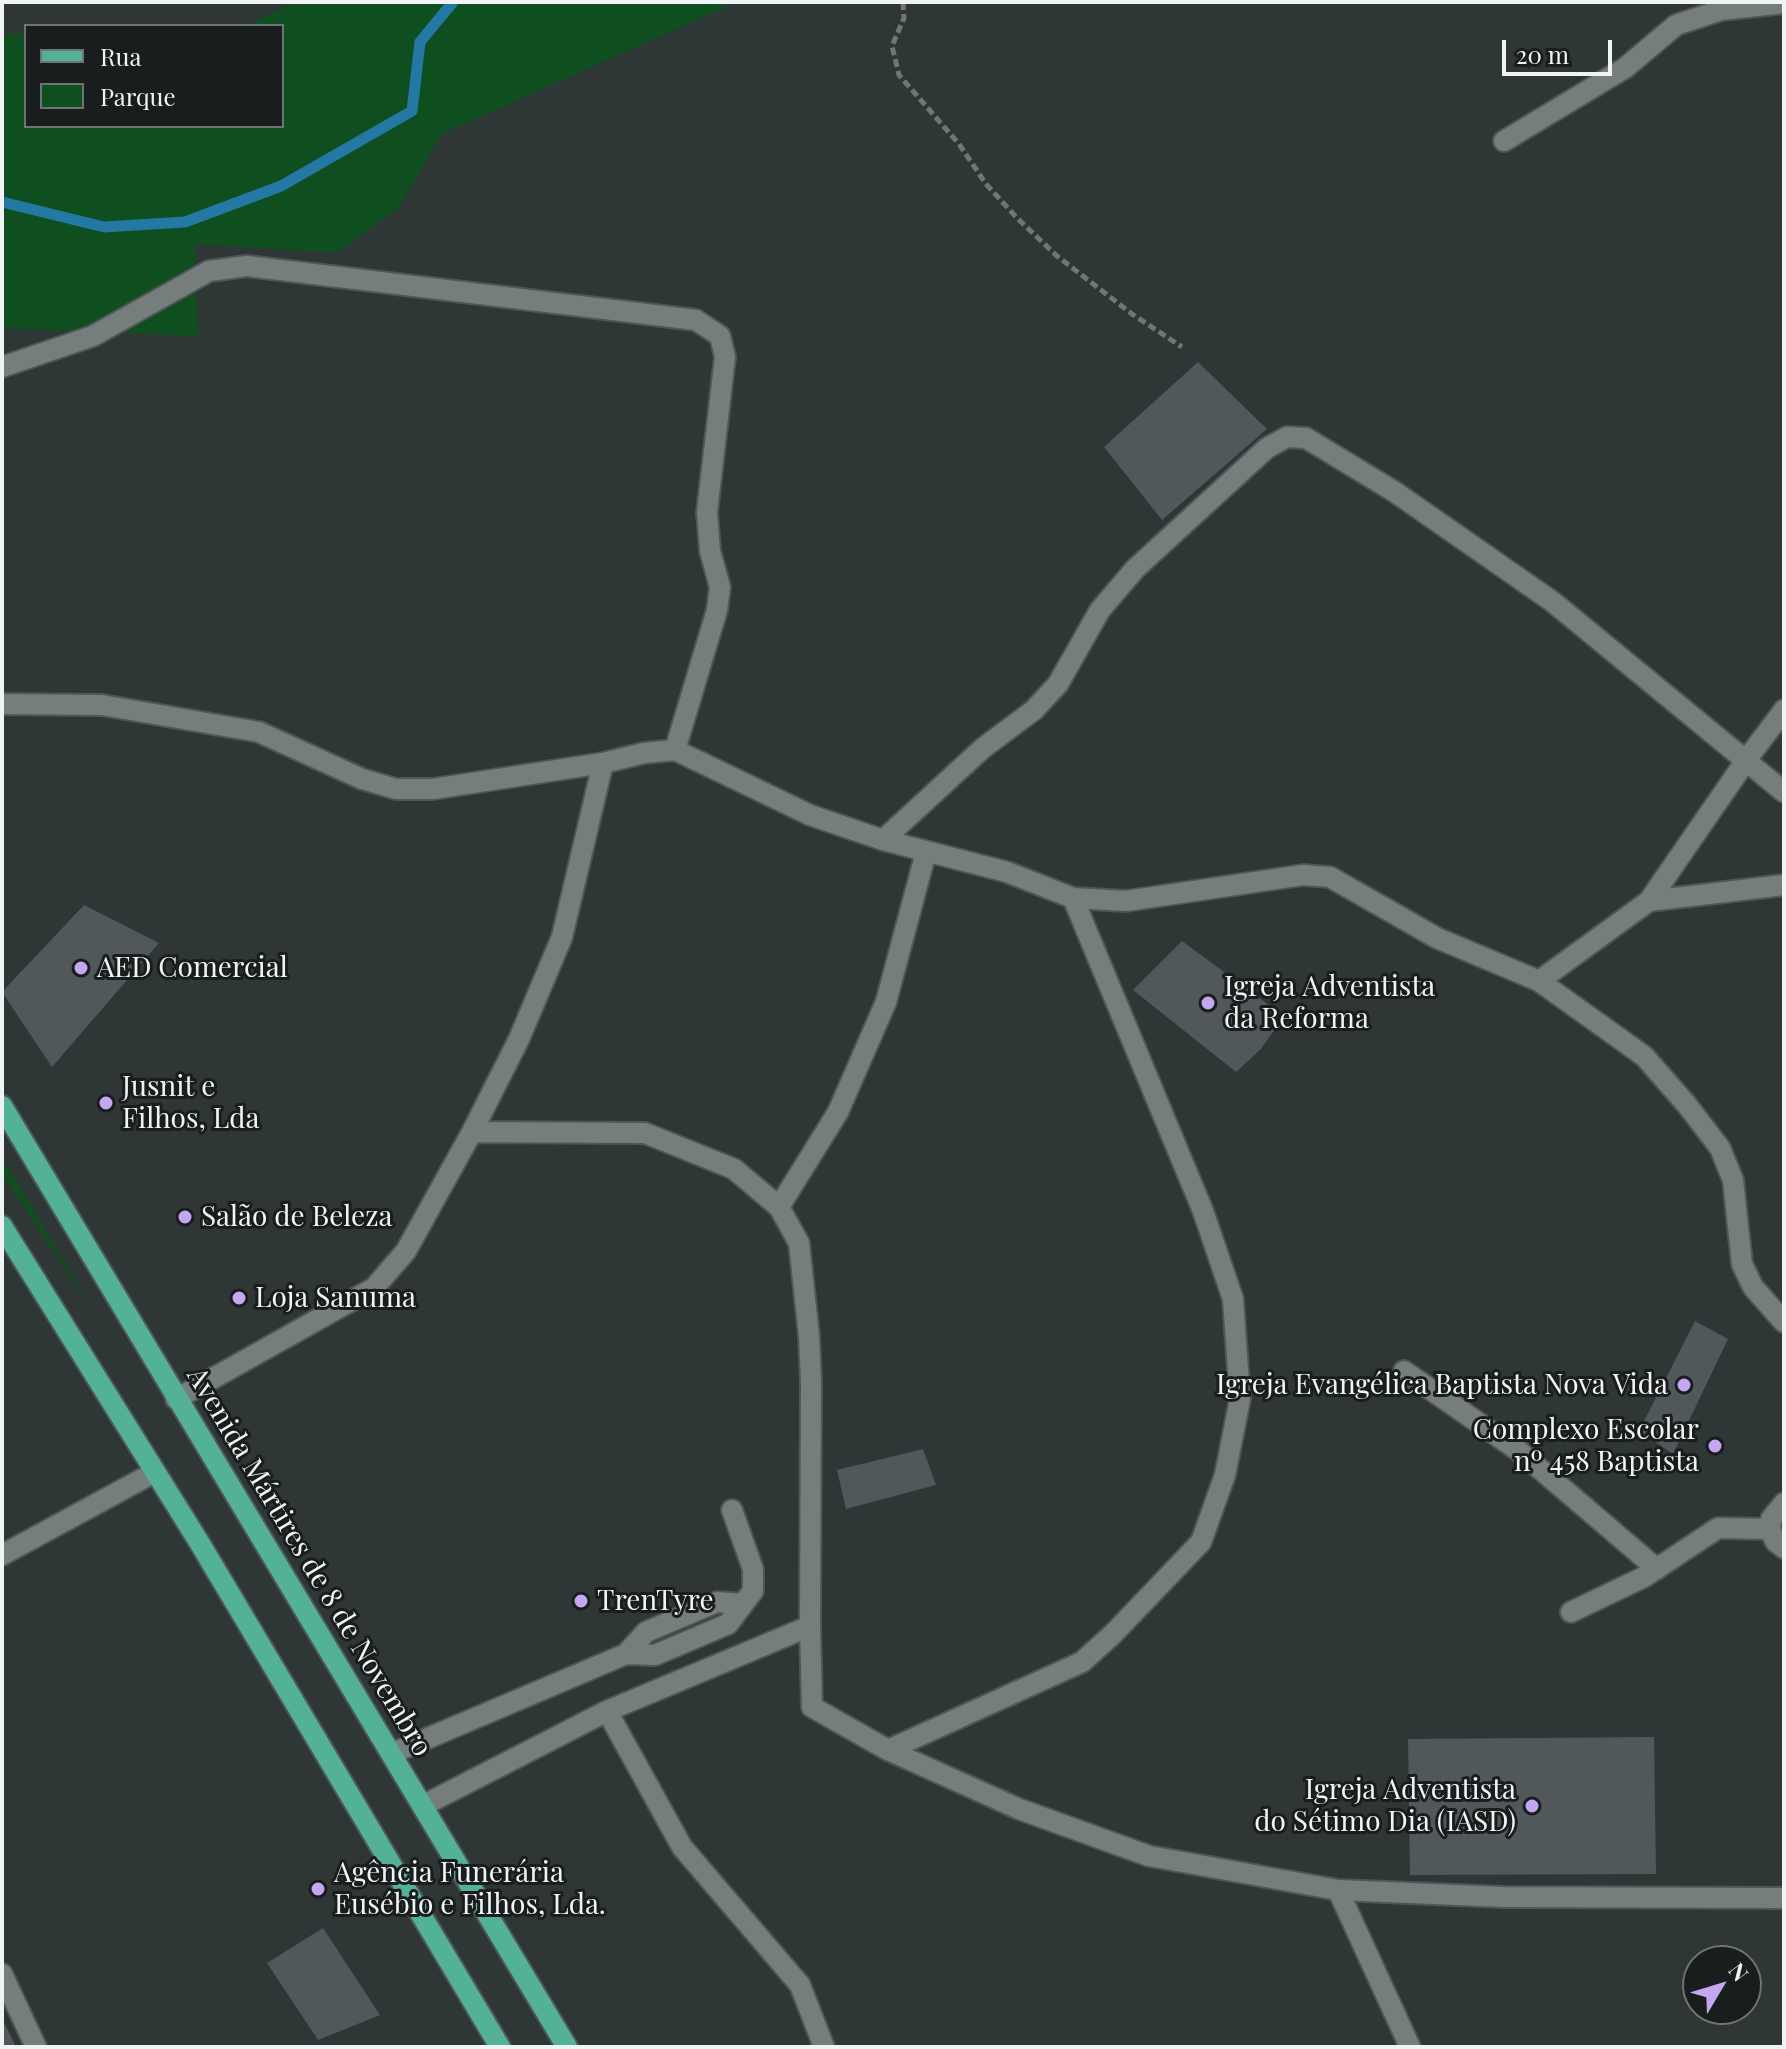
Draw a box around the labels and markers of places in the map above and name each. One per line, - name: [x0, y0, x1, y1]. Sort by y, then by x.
- place label: AED Comercial: [97, 951, 288, 985]
- marker: AED Comercial: [72, 959, 90, 977]
- place label: Igreja Adventista da Reforma: [1224, 970, 1435, 1036]
- marker: Igreja Adventista da Reforma: [1199, 994, 1217, 1012]
- place label: Jusnit e Filhos, Lda: [122, 1070, 259, 1136]
- marker: Jusnit e Filhos, Lda: [97, 1094, 115, 1112]
- place label: Salão de Beleza: [201, 1200, 393, 1234]
- marker: Salão de Beleza: [176, 1208, 194, 1226]
- place label: Loja Sanuma: [255, 1281, 416, 1315]
- marker: Loja Sanuma: [230, 1289, 248, 1307]
- place label: Igreja Evangélica Baptista Nova Vida: [1216, 1368, 1668, 1402]
- marker: Igreja Evangélica Baptista Nova Vida: [1675, 1376, 1693, 1394]
- place label: Complexo Escolar nº 458 Baptista: [1473, 1413, 1699, 1479]
- marker: Complexo Escolar nº 458 Baptista: [1706, 1437, 1724, 1455]
- place label: TrenTyre: [597, 1584, 714, 1618]
- marker: TrenTyre: [572, 1592, 590, 1610]
- place label: Igreja Adventista do Sétimo Dia (IASD): [1254, 1773, 1516, 1839]
- marker: Igreja Adventista do Sétimo Dia (IASD): [1523, 1797, 1541, 1815]
- place label: Agência Funerária Eusébio e Filhos, Lda.: [334, 1856, 606, 1922]
- marker: Agência Funerária Eusébio e Filhos, Lda.: [309, 1880, 327, 1898]

